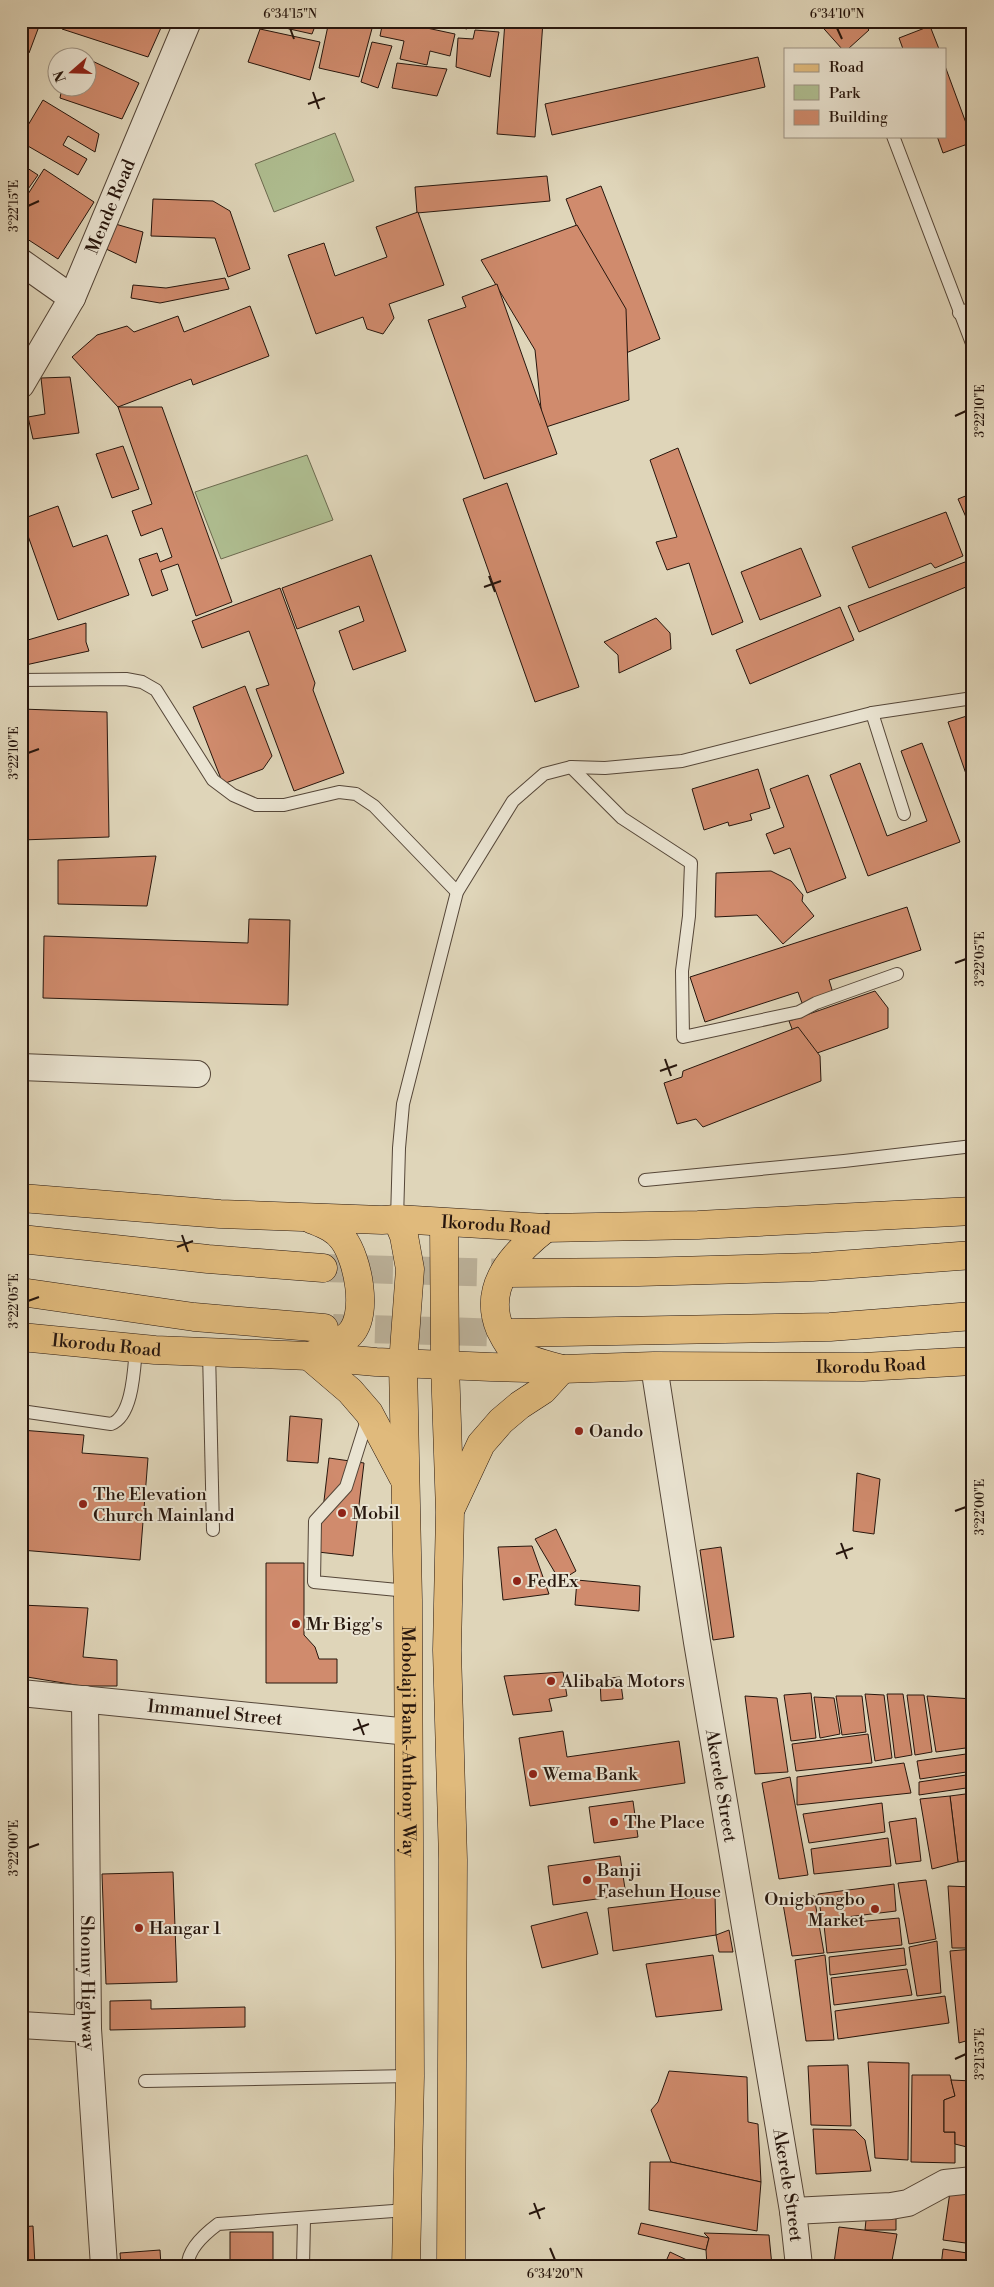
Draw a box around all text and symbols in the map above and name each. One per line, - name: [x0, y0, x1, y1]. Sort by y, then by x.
- text: 6°34'15"N: [263, 7, 317, 22]
- text: 6°34'10"N: [810, 7, 864, 22]
- north arrow: [48, 48, 98, 98]
- legend: [784, 48, 946, 138]
- text: Road: [829, 58, 864, 77]
- text: N: [50, 68, 71, 84]
- text: Park: [829, 84, 861, 103]
- text: Building: [828, 108, 888, 127]
- street label: Mende Road: [80, 155, 141, 257]
- text: 3°22'15"E: [7, 180, 22, 232]
- text: 3°22'10"E: [973, 384, 988, 438]
- text: 3°22'10"E: [7, 726, 22, 780]
- text: 3°22'05"E: [973, 932, 988, 986]
- street label: Ikorodu Road: [441, 1210, 552, 1240]
- text: 3°22'05"E: [7, 1274, 22, 1328]
- street label: Ikorodu Road: [51, 1329, 162, 1362]
- street label: Ikorodu Road: [816, 1352, 927, 1379]
- place label: Oando: [589, 1420, 643, 1443]
- marker: Oando: [573, 1425, 585, 1437]
- text: 3°22'00"E: [973, 1479, 988, 1535]
- place label: The Elevation Church Mainland: [93, 1483, 235, 1527]
- marker: The Elevation Church Mainland: [77, 1498, 89, 1510]
- place label: Mobil: [352, 1502, 400, 1525]
- marker: Mobil: [336, 1507, 348, 1519]
- place label: FedEx: [527, 1570, 579, 1593]
- marker: FedEx: [511, 1575, 523, 1587]
- place label: Mr Bigg's: [306, 1613, 383, 1636]
- marker: Mr Bigg's: [290, 1618, 302, 1630]
- street label: Mobolaji Bank-Anthony Way: [397, 1626, 421, 1858]
- place label: Alibaba Motors: [560, 1670, 685, 1693]
- marker: Alibaba Motors: [545, 1675, 557, 1687]
- street label: Immanuel Street: [146, 1694, 284, 1731]
- street label: Akerele Street: [700, 1726, 742, 1845]
- place label: Wema Bank: [542, 1763, 639, 1786]
- marker: Wema Bank: [527, 1768, 539, 1780]
- place label: The Place: [624, 1811, 705, 1834]
- marker: The Place: [608, 1816, 620, 1828]
- text: 3°22'00"E: [7, 1820, 22, 1876]
- place label: Banji Fasehun House: [596, 1859, 721, 1903]
- marker: Banji Fasehun House: [581, 1874, 593, 1886]
- place label: Onigbongbo Market: [764, 1888, 866, 1932]
- marker: Onigbongbo Market: [869, 1903, 881, 1915]
- street label: Shonny Highway: [75, 1915, 101, 2052]
- place label: Hangar 1: [149, 1917, 221, 1940]
- marker: Hangar 1: [133, 1922, 145, 1934]
- text: 3°21'55"E: [973, 2028, 988, 2080]
- street label: Akerele Street: [768, 2126, 808, 2244]
- text: 6°34'20"N: [527, 2267, 583, 2282]

